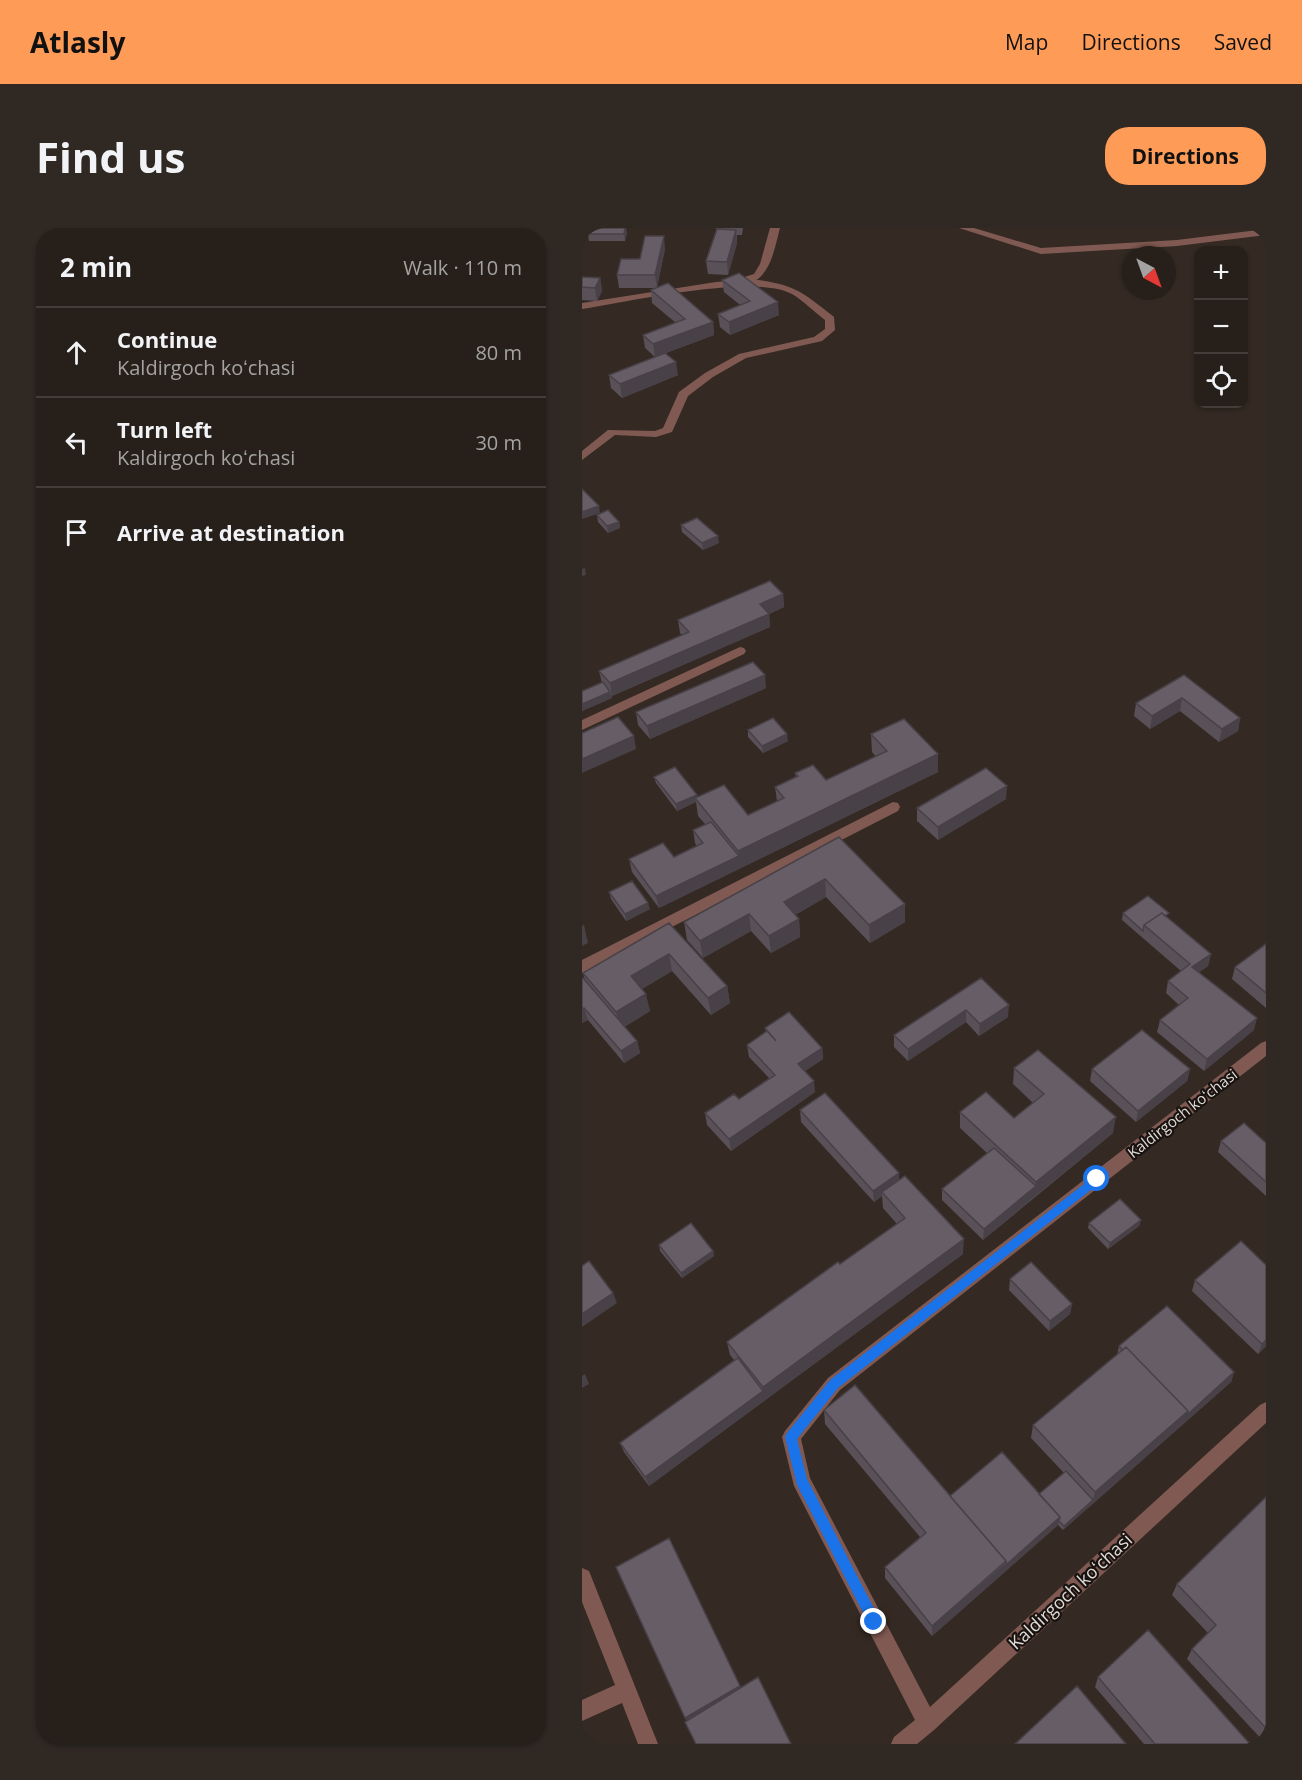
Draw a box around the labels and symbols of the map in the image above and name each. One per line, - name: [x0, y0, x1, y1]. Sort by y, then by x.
- north arrow: [1122, 246, 1176, 300]
- street label: Kaldirgoch koʻchasi: [1123, 1064, 1241, 1162]
- route start: [1083, 1165, 1109, 1191]
- street label: Kaldirgoch koʻchasi: [1003, 1527, 1137, 1655]
- route end: [860, 1608, 886, 1634]

